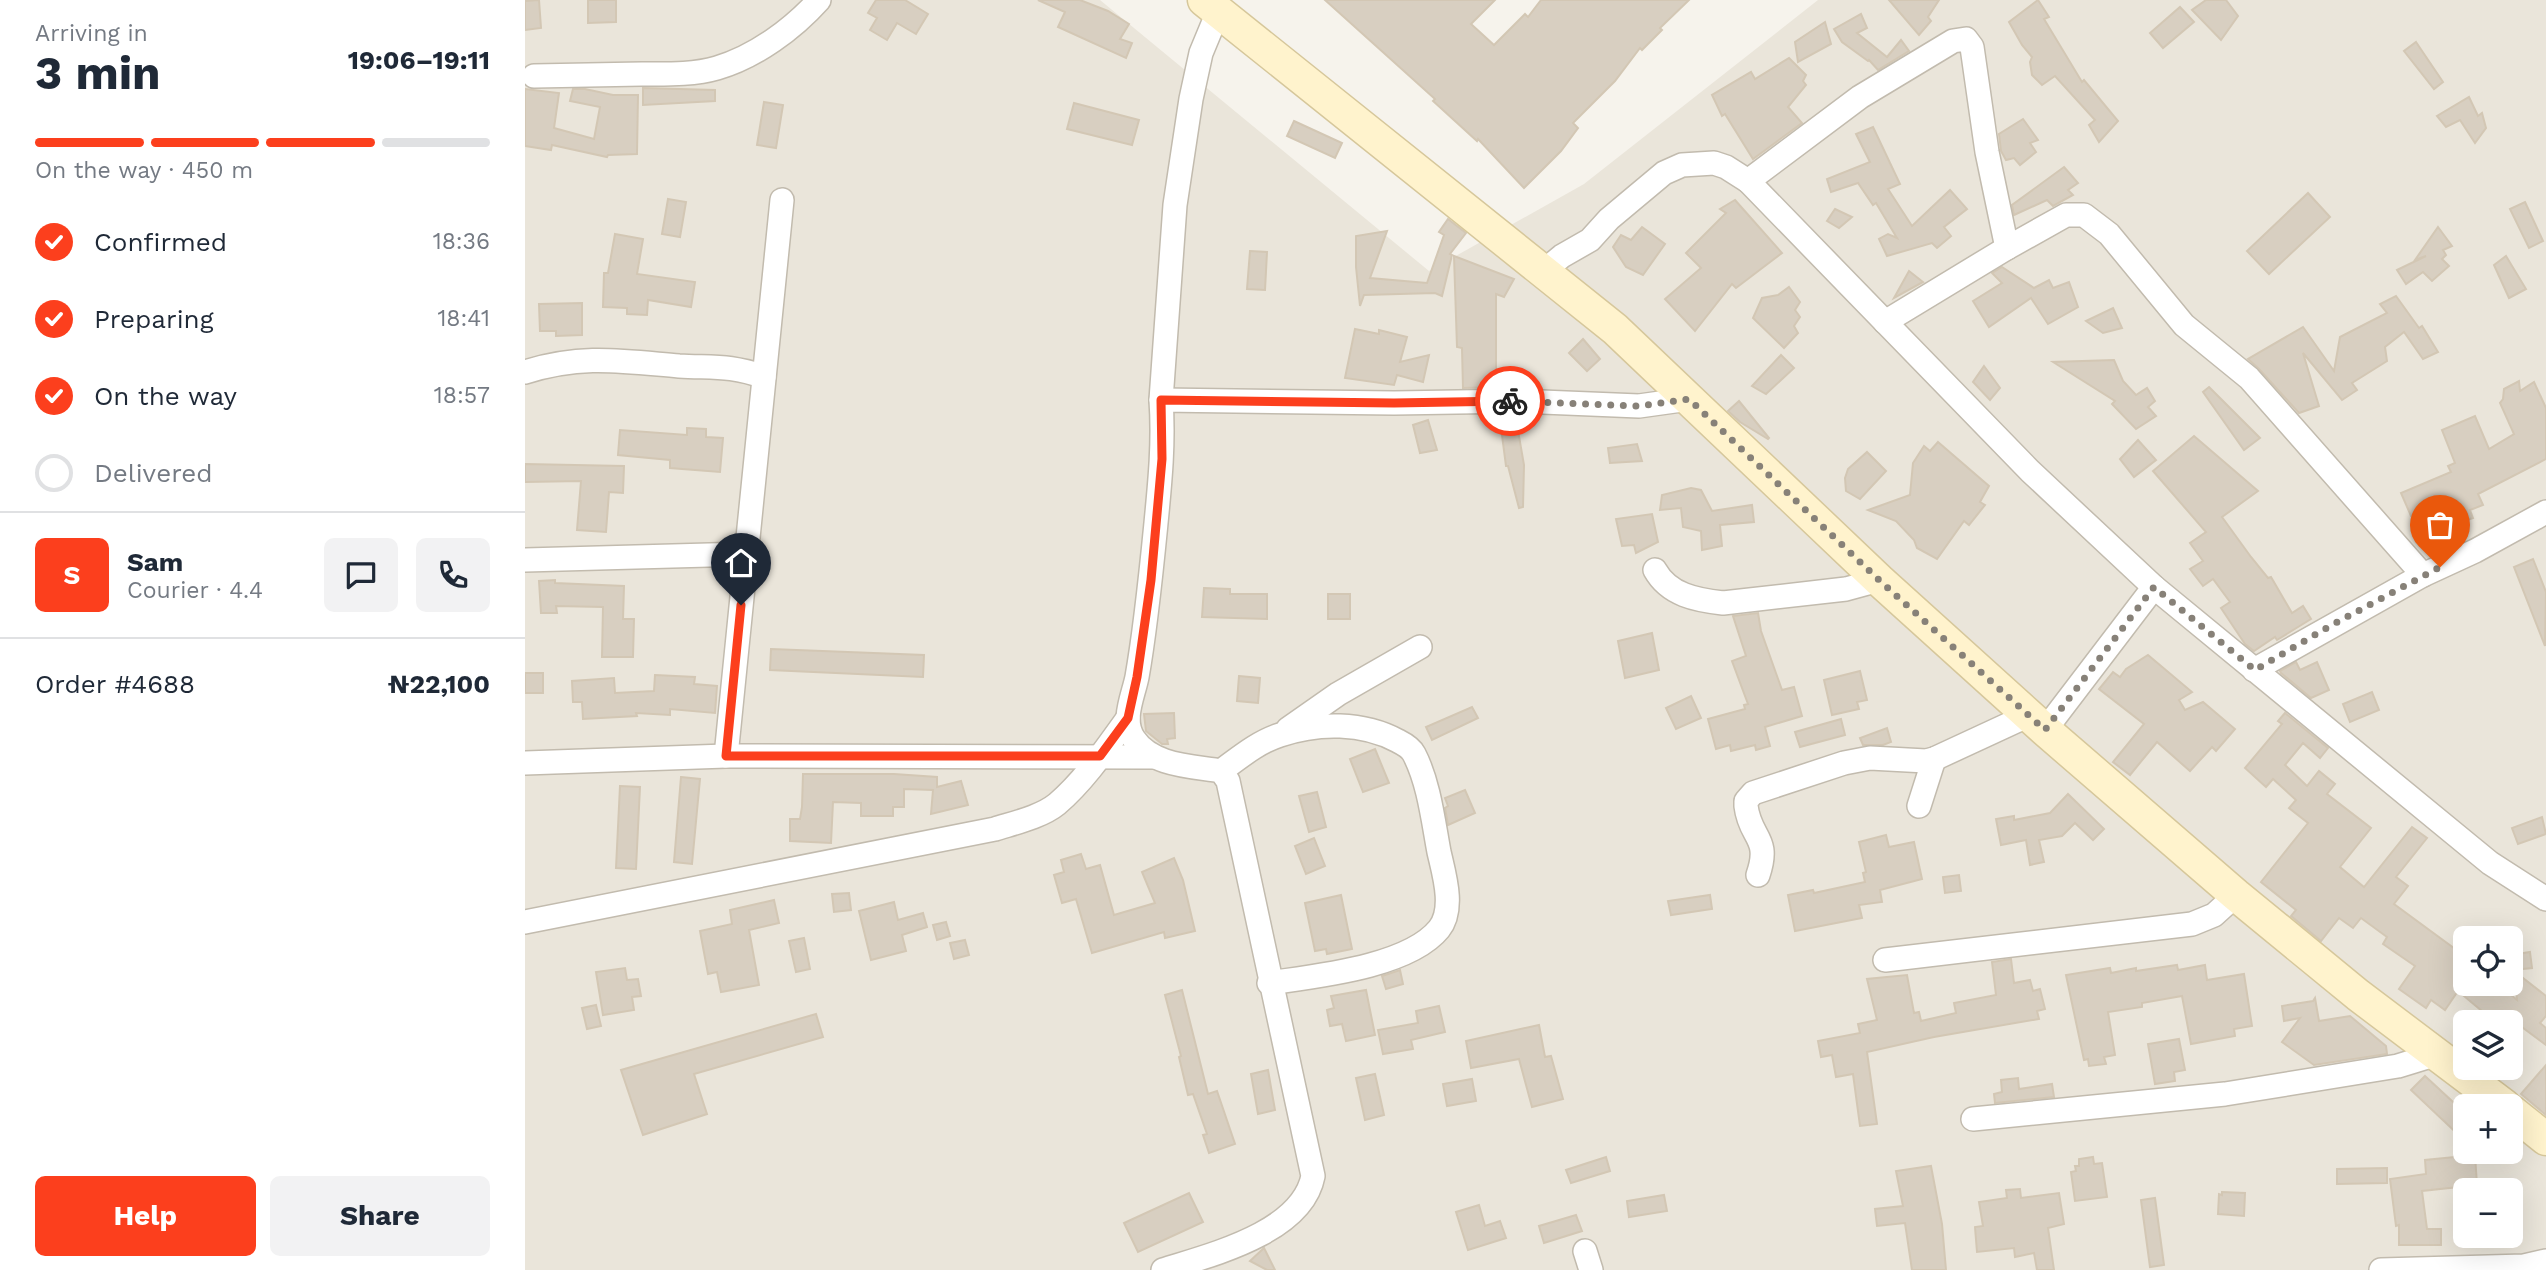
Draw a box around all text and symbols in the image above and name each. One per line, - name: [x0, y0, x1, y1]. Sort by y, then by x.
- text: Arriving in: [35, 20, 148, 47]
- text: 19:06–19:11: [348, 45, 490, 75]
- text: 3 min: [35, 46, 161, 100]
- text: On the way · 450 m: [35, 157, 253, 184]
- icon: check: [35, 223, 73, 261]
- text: Confirmed: [94, 227, 227, 257]
- text: 18:36: [433, 228, 490, 255]
- icon: check: [35, 300, 73, 338]
- text: Preparing: [94, 304, 214, 334]
- text: 18:41: [437, 305, 490, 332]
- courier: [1475, 366, 1545, 436]
- icon: check: [35, 377, 73, 415]
- text: On the way: [94, 381, 237, 411]
- text: 18:57: [434, 382, 490, 409]
- icon: bike: [1491, 382, 1529, 420]
- text: Delivered: [94, 458, 213, 488]
- pin: [2410, 495, 2470, 567]
- icon: bag: [2421, 506, 2459, 544]
- pin: [711, 533, 771, 605]
- button: chat: [324, 538, 398, 612]
- button: phone: [416, 538, 490, 612]
- icon: home: [722, 544, 760, 582]
- text: Sam: [127, 547, 183, 577]
- text: S: [64, 560, 80, 590]
- text: Courier · 4.4: [127, 577, 263, 604]
- text: Order #4688: [35, 669, 195, 699]
- text: ₦22,100: [388, 669, 490, 699]
- map controls: [2453, 926, 2523, 1248]
- button: locate: [2453, 926, 2523, 996]
- button: layers: [2453, 1010, 2523, 1080]
- button: +: [2453, 1094, 2523, 1164]
- button: Help: [35, 1176, 256, 1256]
- button: Share: [270, 1176, 490, 1256]
- button: −: [2453, 1178, 2523, 1248]

